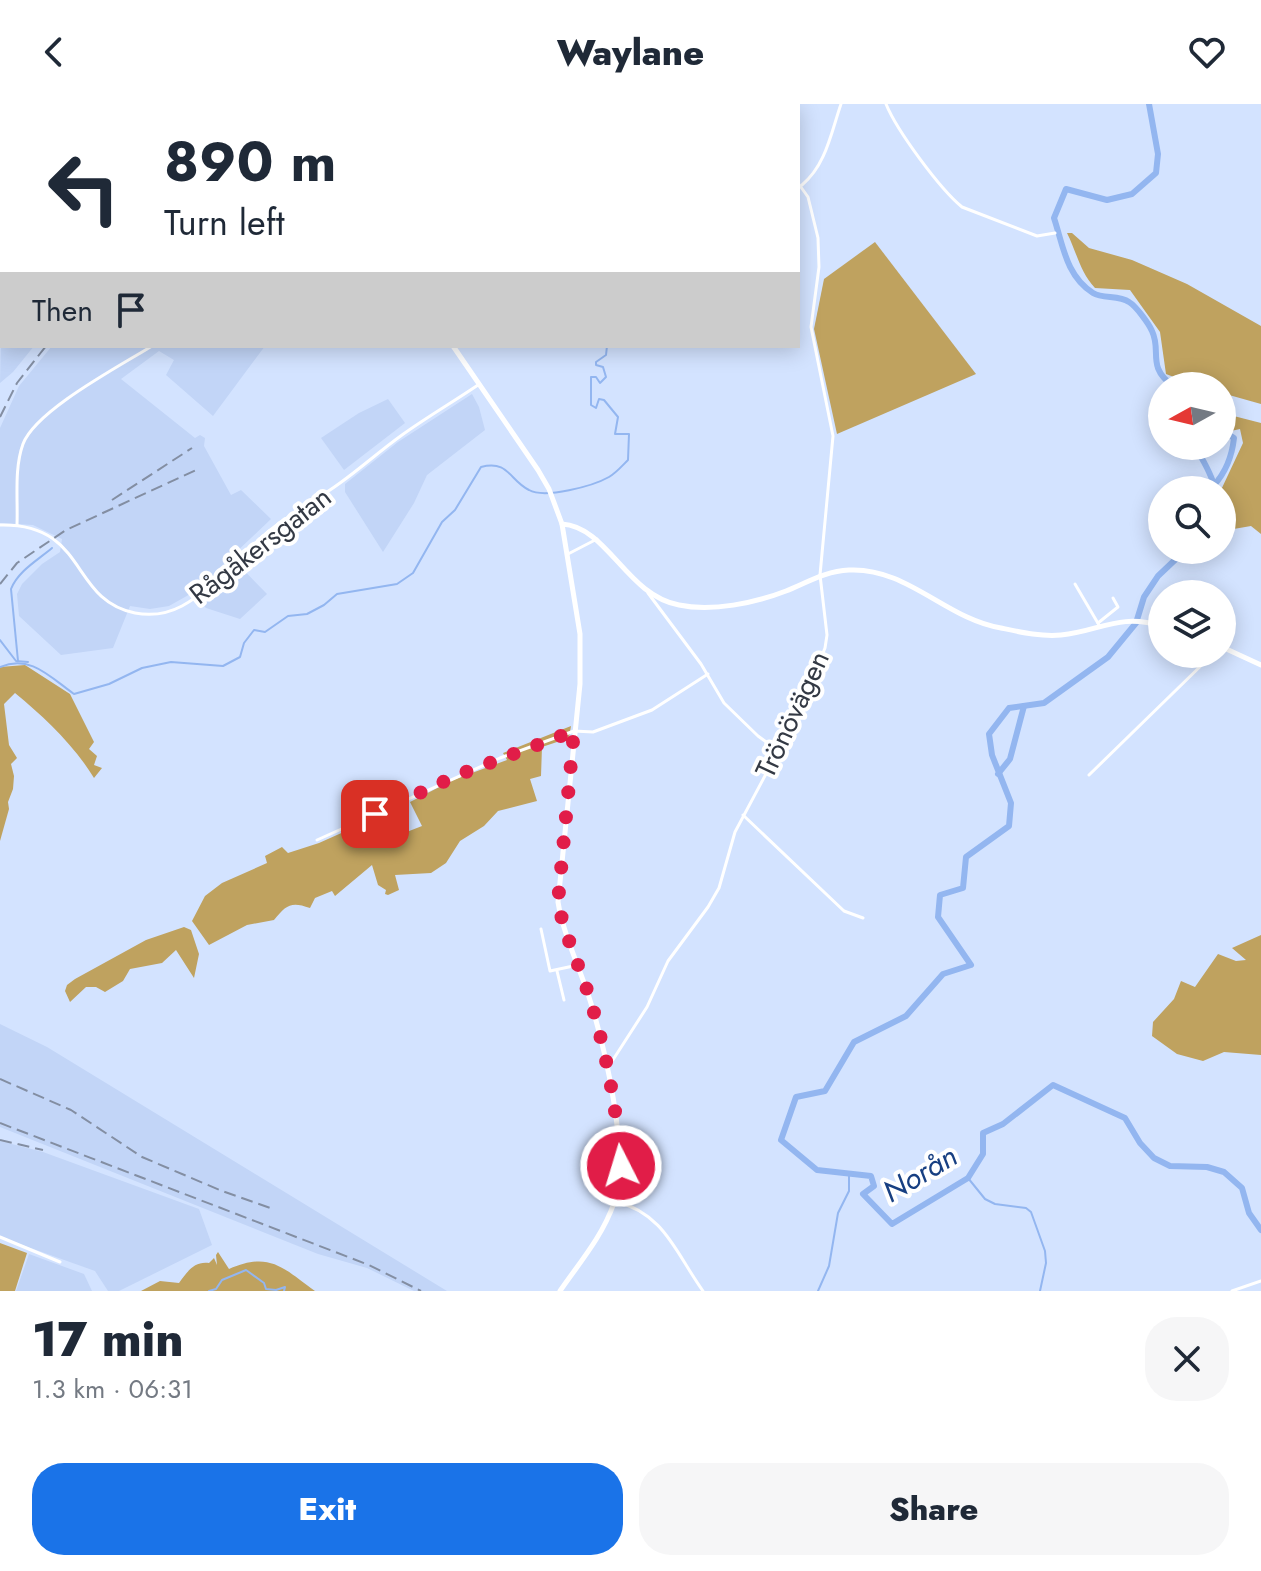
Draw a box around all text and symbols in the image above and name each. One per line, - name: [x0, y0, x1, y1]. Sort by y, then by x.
- text: Waylane: [557, 26, 704, 78]
- icon: back: [32, 30, 76, 74]
- icon: heart: [1185, 30, 1229, 74]
- text: 890 m: [164, 121, 336, 202]
- icon: left: [32, 136, 136, 240]
- text: Turn left: [164, 196, 285, 248]
- icon: arrive: [109, 288, 153, 332]
- text: Then: [32, 289, 93, 332]
- north arrow: [1148, 372, 1236, 460]
- map controls: [1148, 372, 1236, 668]
- button: search: [1148, 476, 1236, 564]
- street label: Rågåkersgatan: [181, 477, 340, 614]
- button: layers: [1148, 580, 1236, 668]
- street label: Trönövägen: [745, 644, 840, 784]
- pin: [341, 780, 409, 848]
- icon: arrive: [353, 792, 397, 836]
- position arrow: [579, 1124, 663, 1208]
- water label: Norån: [874, 1134, 965, 1213]
- text: 17 min: [32, 1305, 184, 1374]
- button: close: [1145, 1317, 1229, 1401]
- text: 1.3 km · 06:31: [32, 1370, 193, 1408]
- button: Exit: [32, 1463, 623, 1555]
- button: Share: [639, 1463, 1229, 1555]

